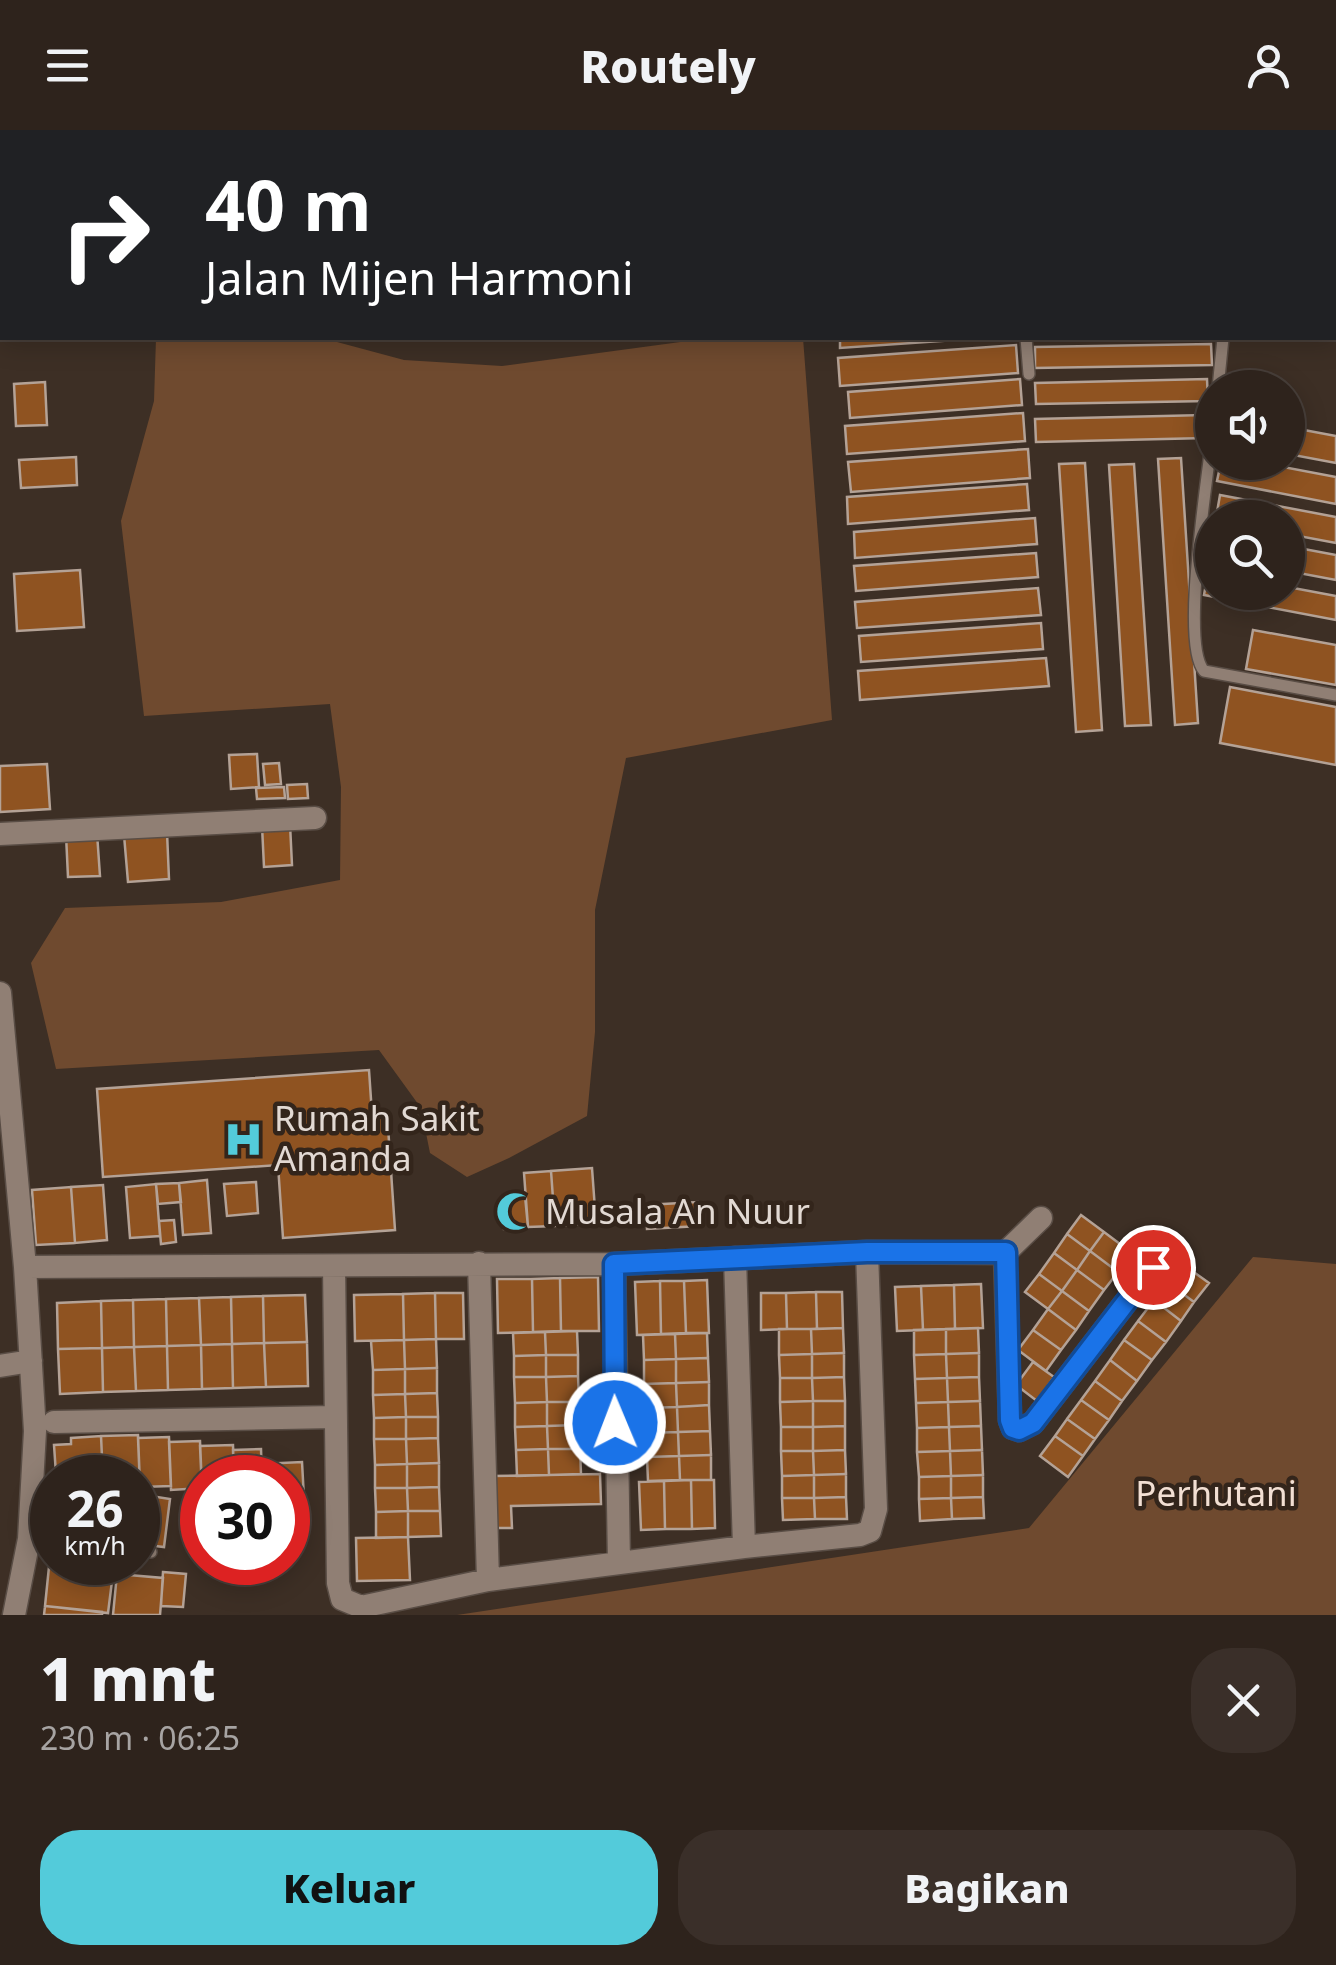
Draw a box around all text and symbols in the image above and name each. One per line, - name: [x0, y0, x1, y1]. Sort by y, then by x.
- text: Routely: [580, 35, 756, 96]
- icon: menu: [40, 38, 95, 93]
- icon: person: [1241, 38, 1296, 93]
- text: 40 m: [205, 156, 372, 252]
- icon: right: [40, 170, 170, 300]
- text: Jalan Mijen Harmoni: [205, 247, 634, 308]
- map controls: [1195, 370, 1305, 610]
- button: sound: [1195, 370, 1305, 480]
- button: search: [1195, 500, 1305, 610]
- place label: Rumah Sakit Amanda: [274, 1094, 480, 1181]
- hospital icon: Rumah Sakit Amanda: [223, 1118, 265, 1160]
- place label: Musala An Nuur: [545, 1187, 810, 1234]
- mosque icon: Musala An Nuur: [494, 1191, 536, 1233]
- pin: [1111, 1225, 1196, 1310]
- icon: arrive: [1126, 1240, 1181, 1295]
- position arrow: [563, 1371, 667, 1475]
- speed limit sign: 30: [180, 1455, 310, 1585]
- park label: Perhutani: [1135, 1469, 1297, 1516]
- text: 26: [66, 1474, 124, 1542]
- text: km/h: [64, 1528, 126, 1562]
- text: 1 mnt: [40, 1637, 216, 1719]
- button: close: [1191, 1648, 1296, 1753]
- text: 230 m · 06:25: [40, 1716, 240, 1759]
- button: Keluar: [40, 1830, 658, 1945]
- button: Bagikan: [678, 1830, 1296, 1945]

